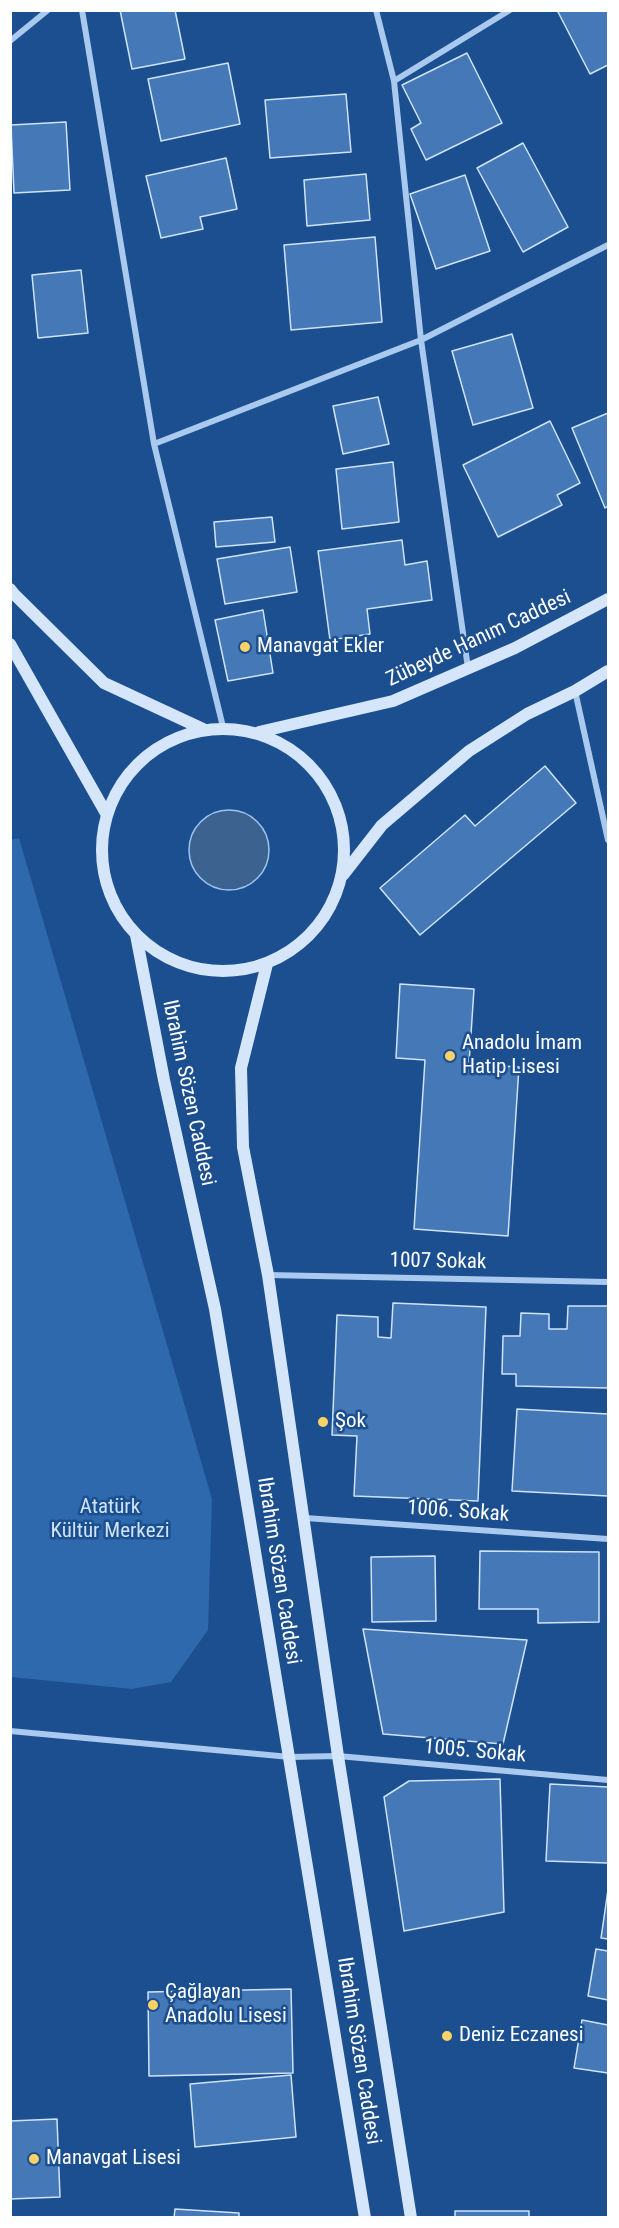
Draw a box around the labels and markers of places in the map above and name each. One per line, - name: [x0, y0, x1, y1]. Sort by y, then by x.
- place label: Manavgat Ekler: [257, 634, 384, 660]
- marker: Manavgat Ekler: [238, 640, 252, 654]
- place label: Anadolu İmam Hatip Lisesi: [462, 1031, 582, 1081]
- marker: Anadolu İmam Hatip Lisesi: [443, 1049, 457, 1063]
- place label: Şok: [335, 1409, 366, 1435]
- marker: Şok: [316, 1415, 330, 1429]
- place label: Çağlayan Anadolu Lisesi: [165, 1980, 287, 2030]
- marker: Çağlayan Anadolu Lisesi: [146, 1998, 160, 2012]
- place label: Deniz Eczanesi: [459, 2023, 583, 2049]
- marker: Deniz Eczanesi: [440, 2029, 454, 2043]
- place label: Manavgat Lisesi: [46, 2146, 181, 2172]
- marker: Manavgat Lisesi: [27, 2152, 41, 2166]

